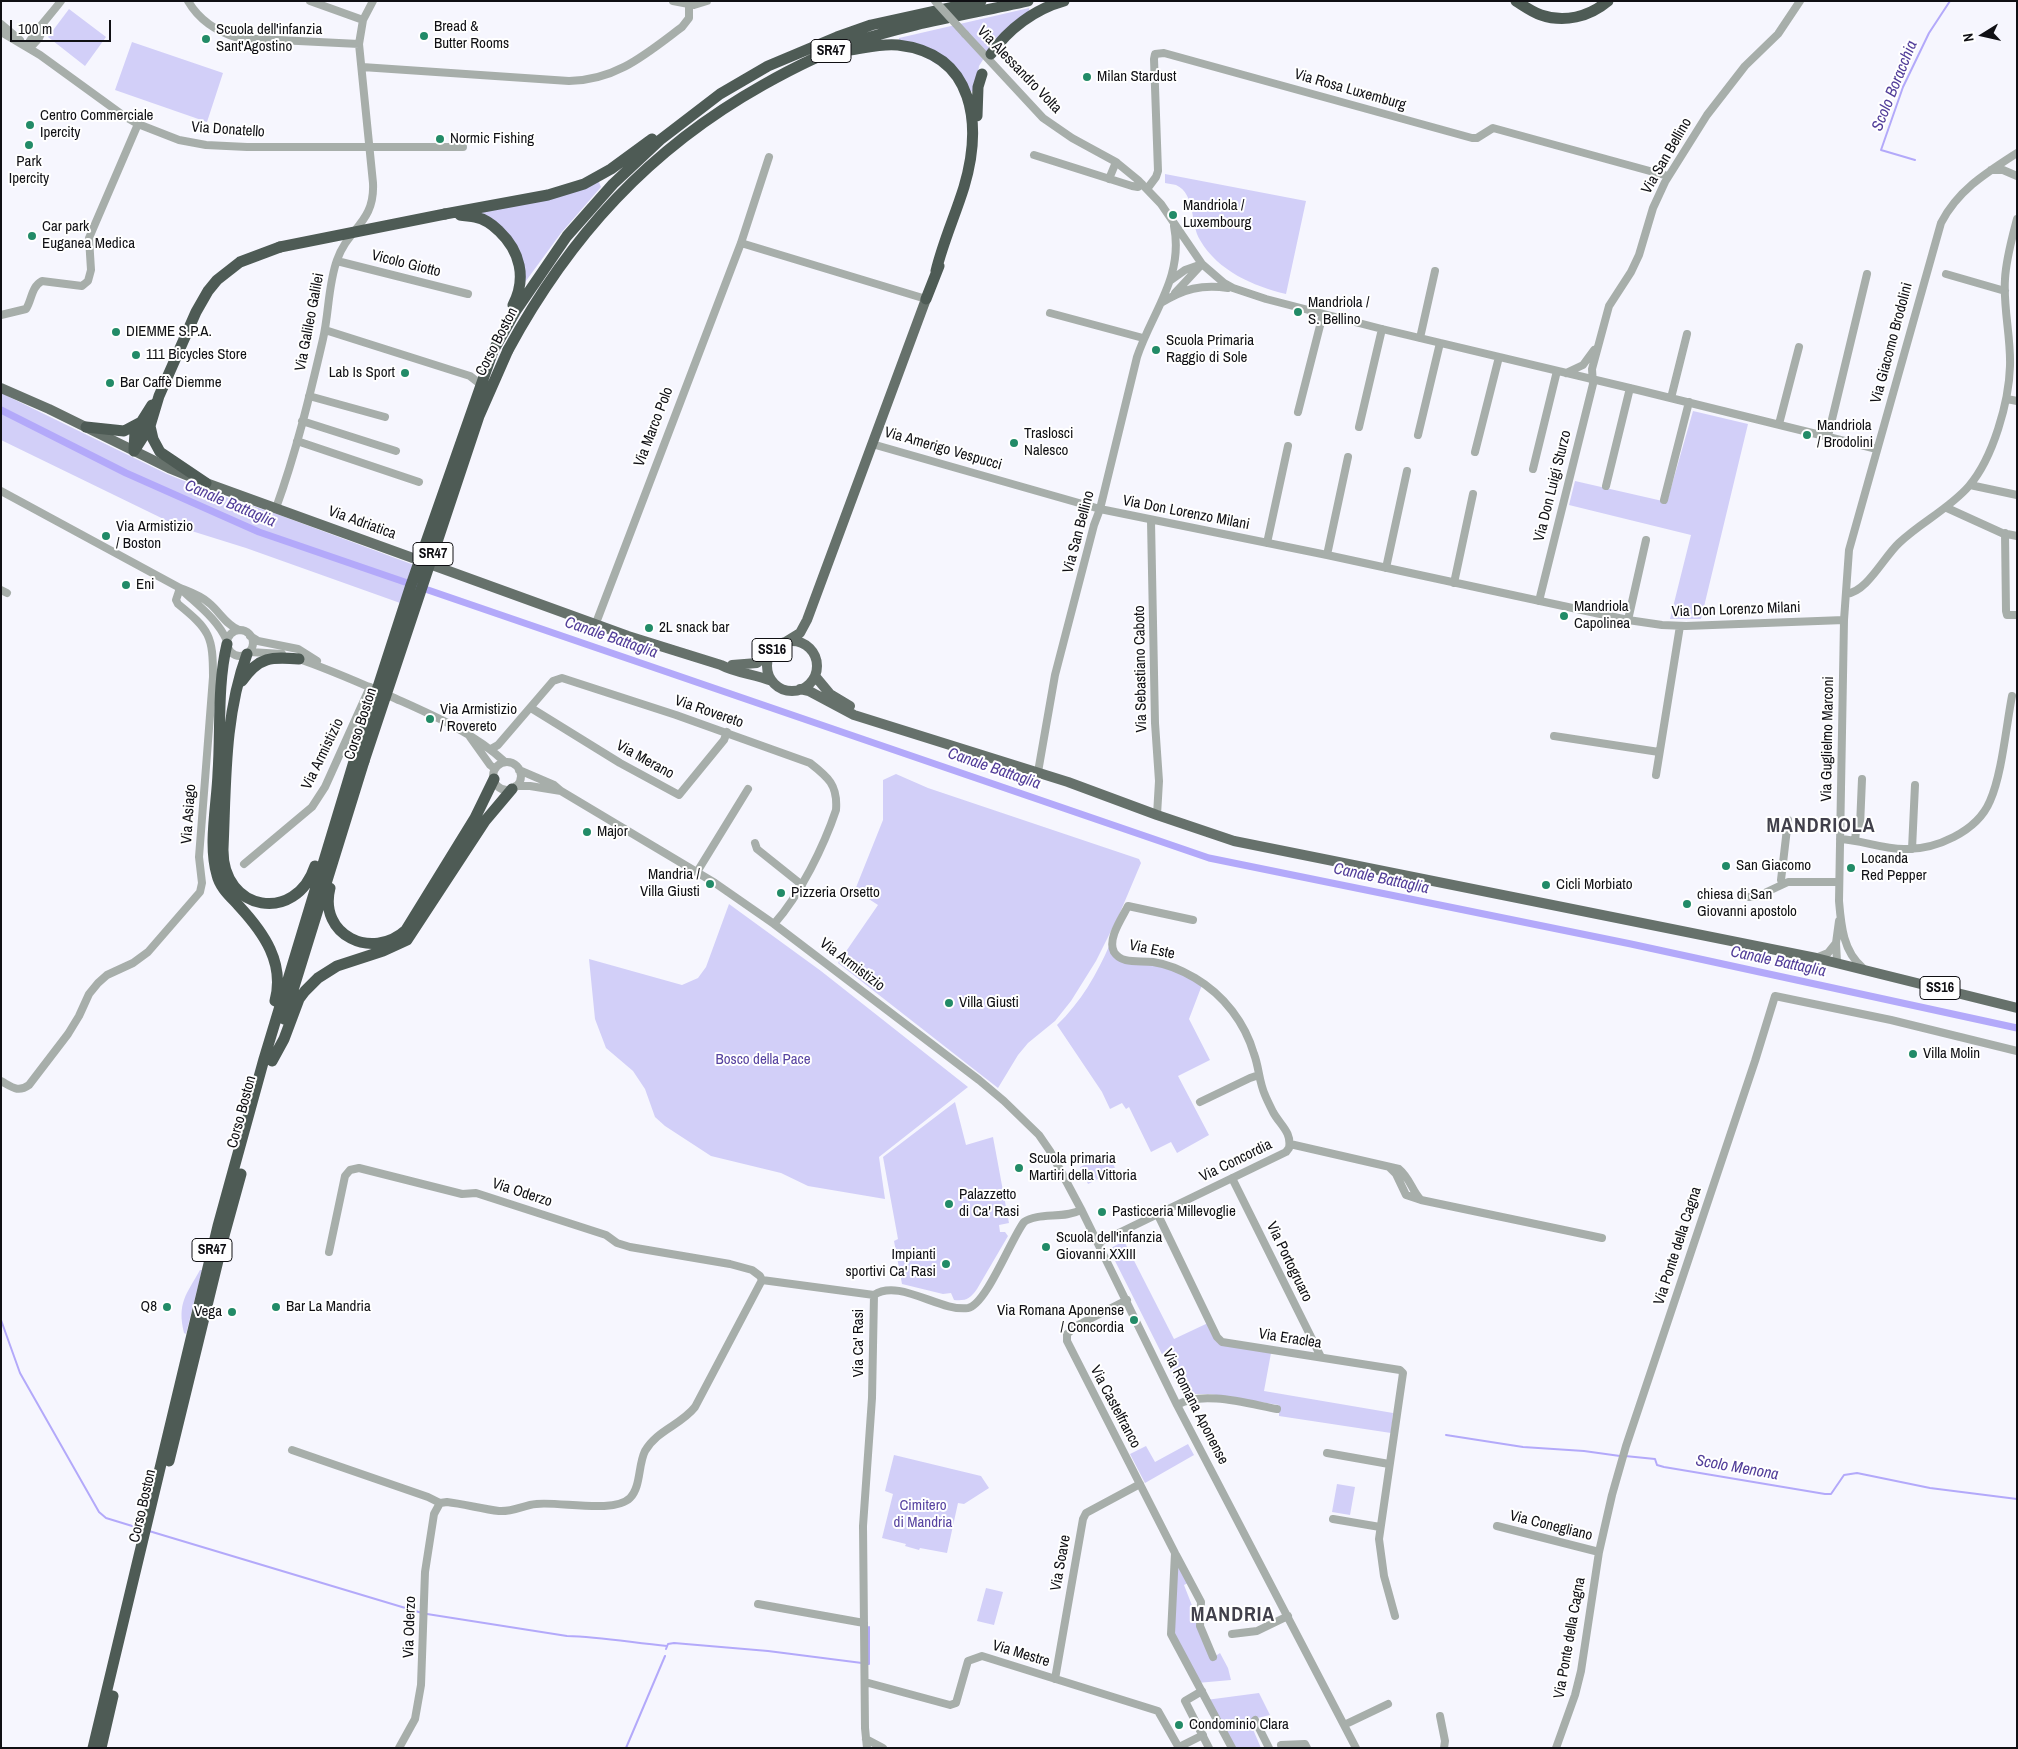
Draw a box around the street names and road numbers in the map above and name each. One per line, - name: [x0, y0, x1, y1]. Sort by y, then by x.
- street label: Via Alessandro Volta: [973, 23, 1065, 117]
- road number: SR47: [811, 40, 851, 62]
- street label: Via Rosa Luxemburg: [1292, 65, 1408, 115]
- street label: Via San Bellino: [1638, 115, 1696, 197]
- street label: Via Donatello: [191, 118, 265, 142]
- street label: Vicolo Giotto: [369, 247, 443, 281]
- street label: Via Galileo Galilei: [292, 271, 328, 373]
- street label: Via Giacomo Brodolini: [1867, 281, 1917, 405]
- street label: Corso Boston: [472, 305, 522, 379]
- street label: Via Marco Polo: [631, 385, 677, 469]
- street label: Via Amerigo Vespucci: [882, 424, 1004, 474]
- street label: Via Don Luigi Sturzo: [1530, 429, 1576, 543]
- street label: Via San Bellino: [1059, 489, 1099, 575]
- street label: Via Don Lorenzo Milani: [1121, 492, 1251, 534]
- street label: Via Adriatica: [326, 502, 398, 544]
- road number: SR47: [413, 542, 453, 566]
- street label: Via Don Lorenzo Milani: [1671, 599, 1801, 621]
- street label: Via Sebastiano Caboto: [1131, 605, 1151, 733]
- road number: SS16: [752, 638, 792, 662]
- street label: Via Guglielmo Marconi: [1818, 676, 1838, 802]
- street label: Corso Boston: [341, 686, 381, 762]
- street label: Via Rovereto: [672, 692, 746, 732]
- street label: Via Armistizio: [298, 715, 348, 793]
- street label: Via Merano: [613, 737, 677, 783]
- street label: Via Asiago: [178, 783, 200, 845]
- street label: Via Armistizio: [816, 935, 888, 995]
- street label: Via Este: [1127, 936, 1177, 964]
- road number: SS16: [1920, 976, 1960, 1000]
- street label: Corso Boston: [224, 1074, 260, 1150]
- street label: Via Concordia: [1197, 1136, 1275, 1186]
- street label: Via Oderzo: [490, 1175, 554, 1211]
- street label: Via Ponte della Cagna: [1650, 1185, 1706, 1307]
- street label: Via Portogruaro: [1262, 1219, 1316, 1305]
- road number: SR47: [192, 1238, 232, 1262]
- street label: Via Ca' Rasi: [850, 1309, 868, 1377]
- street label: Via Eraclea: [1257, 1325, 1323, 1353]
- street label: Via Romana Aponense: [1158, 1346, 1232, 1468]
- street label: Via Castelfranco: [1086, 1363, 1144, 1451]
- street label: Corso Boston: [126, 1468, 160, 1544]
- street label: Via Conegliano: [1508, 1507, 1594, 1545]
- street label: Via Soave: [1047, 1534, 1075, 1592]
- street label: Via Ponte della Cagna: [1550, 1576, 1590, 1700]
- street label: Via Oderzo: [400, 1596, 420, 1658]
- street label: Via Mestre: [990, 1637, 1052, 1671]

